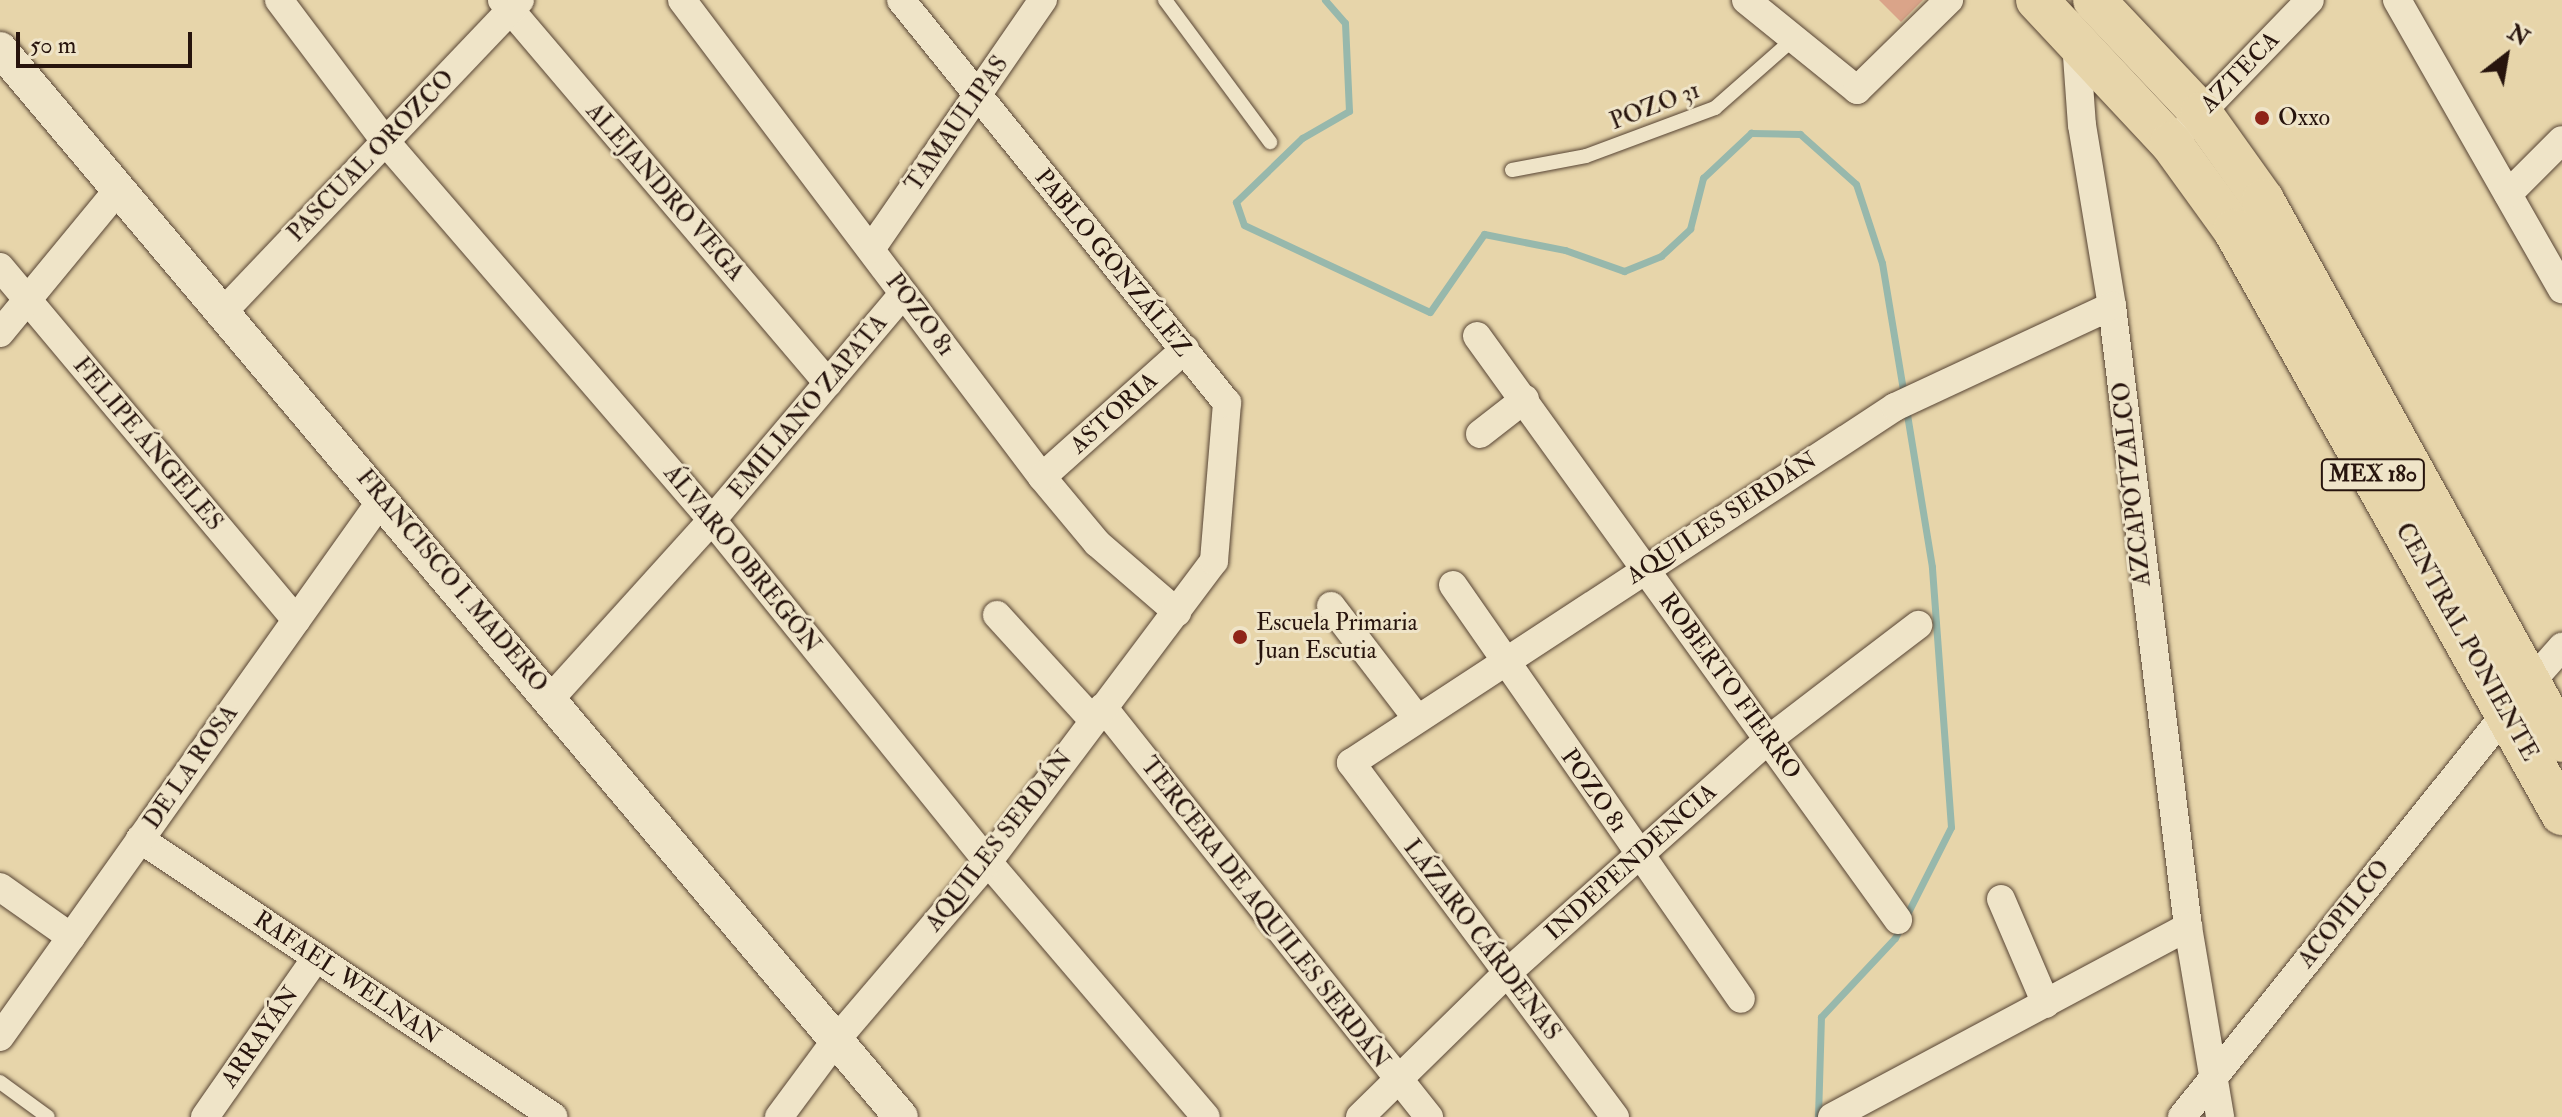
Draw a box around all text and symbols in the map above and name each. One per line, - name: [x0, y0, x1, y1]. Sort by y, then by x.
- scale bar: [20, 16, 196, 66]
- north arrow: [2466, 16, 2546, 96]
- text: N: [2503, 18, 2534, 52]
- street label: AZTECA: [2194, 26, 2286, 118]
- text: 50 m: [30, 30, 76, 61]
- street label: TAMAULIPAS: [900, 51, 1014, 197]
- street label: PASCUAL OROZCO: [282, 64, 460, 248]
- street label: POZO 31: [1606, 76, 1704, 136]
- street label: ALEJANDRO VEGA: [580, 97, 750, 287]
- place label: Oxxo: [2278, 104, 2330, 132]
- marker: Oxxo: [2253, 109, 2271, 127]
- street label: PABLO GONZÁLEZ: [1029, 163, 1197, 363]
- street label: POZO 81: [880, 268, 960, 362]
- street label: EMILIANO ZAPATA: [723, 309, 893, 505]
- street label: FELIPE ÁNGELES: [67, 351, 229, 537]
- street label: ASTORIA: [1064, 366, 1164, 460]
- street label: AZCAPOTZALCO: [2107, 380, 2157, 588]
- street label: AQUILES SERDÁN: [1621, 446, 1823, 590]
- road number: MEX 180: [2319, 457, 2427, 493]
- street label: ÁLVARO OBREGÓN: [657, 459, 827, 659]
- street label: FRANCISCO I. MADERO: [350, 464, 554, 698]
- street label: CENTRAL PONIENTE: [2390, 518, 2544, 766]
- street label: ROBERTO FIERRO: [1653, 587, 1807, 785]
- place label: Escuela Primaria Juan Escutia: [1256, 609, 1418, 665]
- marker: Escuela Primaria Juan Escutia: [1231, 628, 1249, 646]
- street label: DE LA ROSA: [138, 700, 244, 834]
- street label: POZO 81: [1555, 743, 1633, 839]
- street label: AQUILES SERDÁN: [919, 745, 1079, 937]
- street label: TERCERA DE AQUILES SERDÁN: [1134, 751, 1396, 1075]
- street label: INDEPENDENCIA: [1539, 777, 1723, 947]
- street label: LÁZARO CÁRDENAS: [1397, 834, 1567, 1046]
- street label: ACOPILCO: [2292, 854, 2396, 974]
- street label: RAFAEL WELNAN: [248, 905, 446, 1051]
- street label: ARRAYÁN: [215, 981, 305, 1093]

